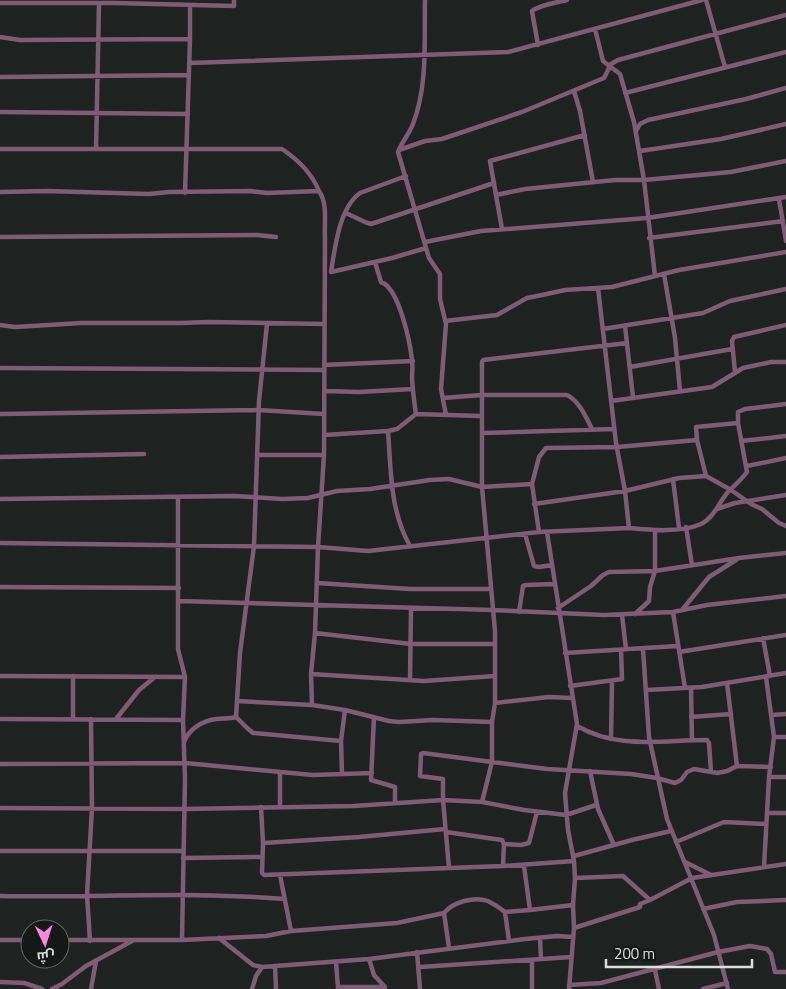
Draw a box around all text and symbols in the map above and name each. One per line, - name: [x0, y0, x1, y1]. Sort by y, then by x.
- north arrow: [20, 919, 70, 969]
- scale bar: [606, 936, 752, 968]
- text: 200 m: [614, 939, 655, 968]
- text: ش: [36, 943, 56, 971]

